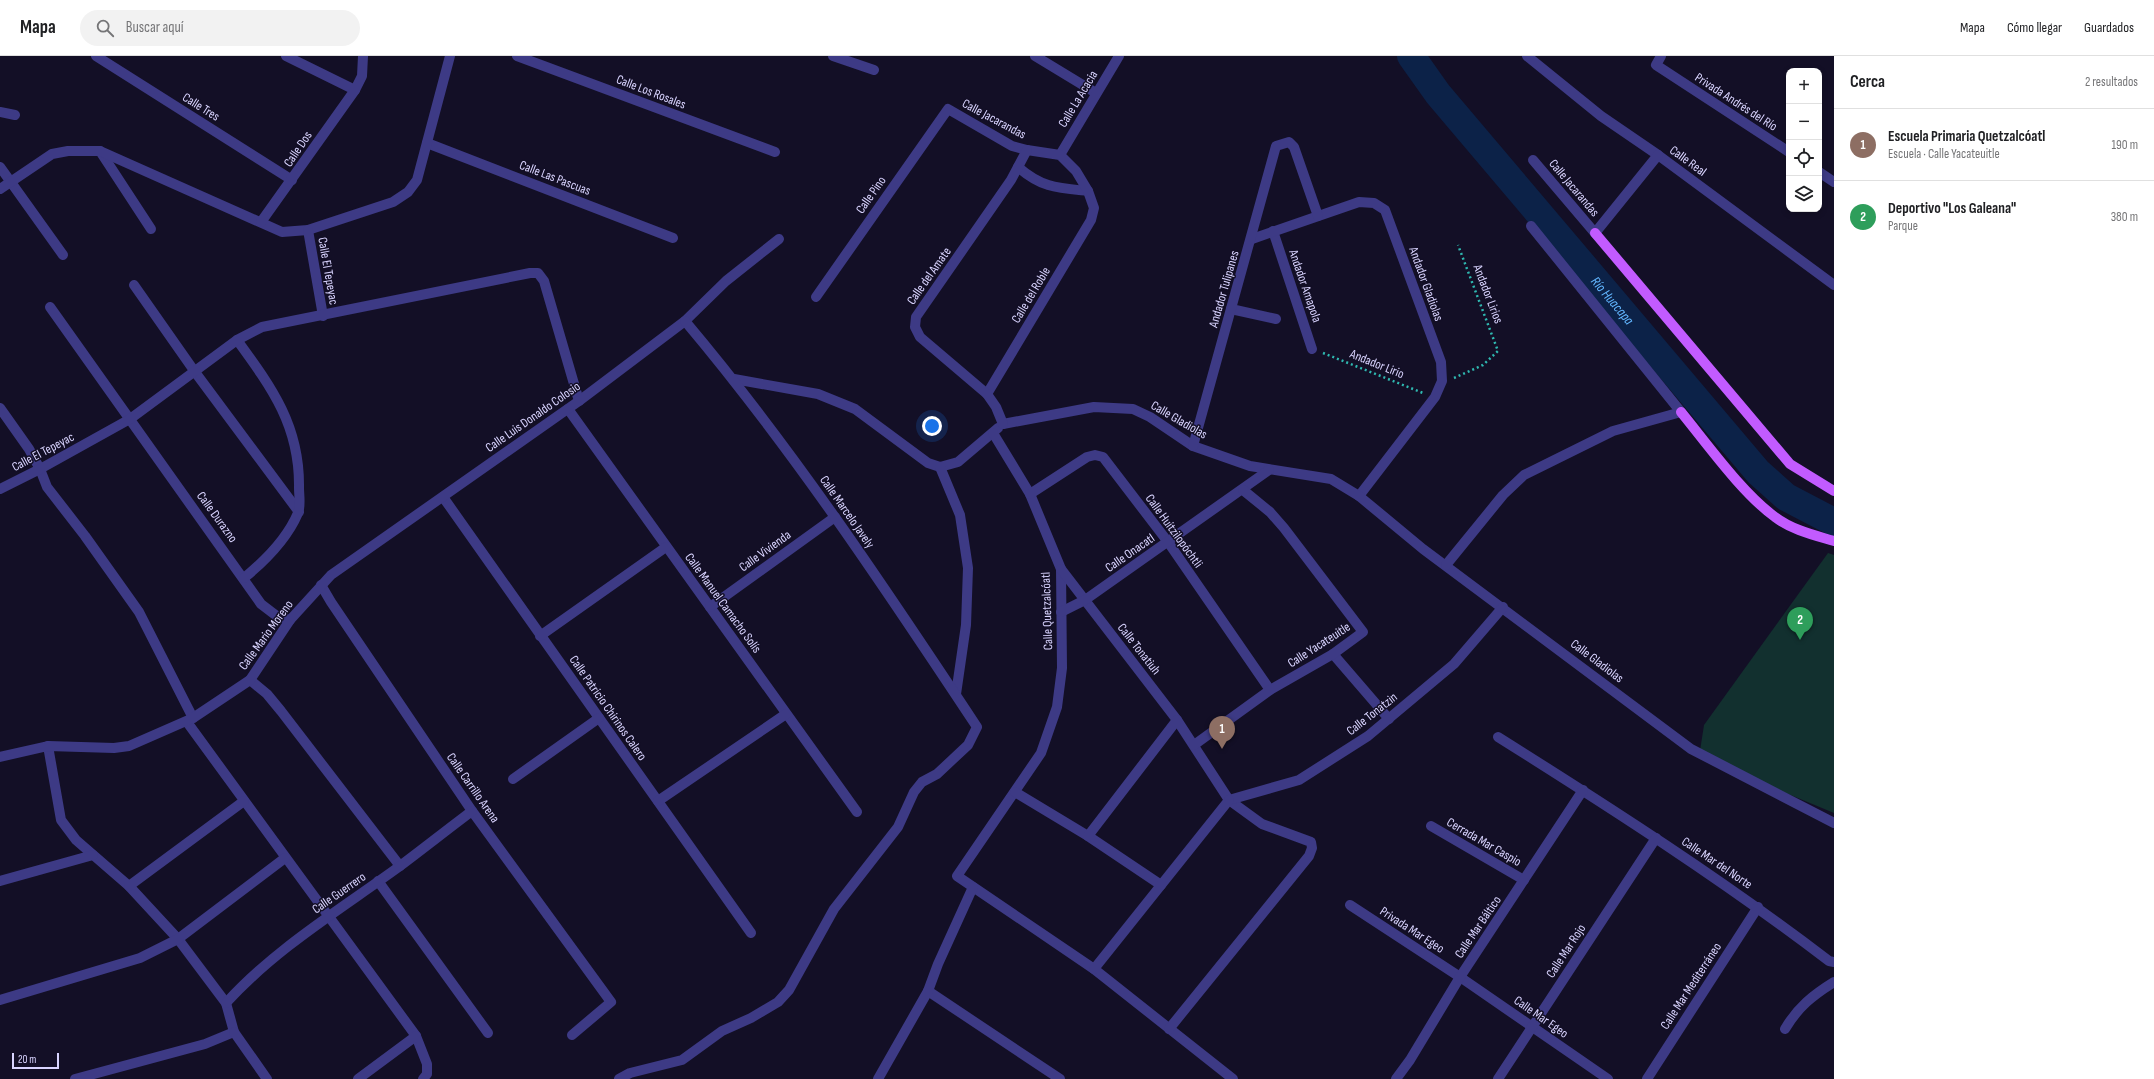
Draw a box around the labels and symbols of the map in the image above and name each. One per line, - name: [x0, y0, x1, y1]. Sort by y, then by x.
- street label: Calle La Acacia: [1055, 68, 1101, 130]
- street label: Privada Andrés del Río: [1692, 69, 1780, 135]
- street label: Calle Los Rosales: [614, 71, 688, 113]
- street label: Calle Tres: [179, 89, 223, 125]
- street label: Calle Jacarandas: [959, 95, 1029, 143]
- street label: Calle Dos: [280, 128, 316, 170]
- street label: Calle Real: [1666, 142, 1710, 180]
- street label: Calle Jacarandas: [1545, 156, 1603, 220]
- street label: Calle Las Pascuas: [517, 157, 593, 199]
- street label: Calle Pino: [852, 173, 890, 217]
- street label: Calle El Tepeyac: [314, 236, 342, 306]
- street label: Calle del Amate: [903, 244, 955, 308]
- street label: Andador Gladiolas: [1405, 244, 1447, 324]
- street label: Andador Amapola: [1285, 247, 1325, 324]
- street label: Andador Tulipanes: [1205, 248, 1243, 330]
- street label: Andador Lirios: [1469, 261, 1507, 326]
- street label: Calle del Roble: [1008, 264, 1054, 326]
- water label: Río Huacapa: [1588, 273, 1638, 328]
- street label: Andador Lirio: [1347, 345, 1407, 382]
- street label: Calle Luis Donaldo Colosio: [482, 378, 584, 456]
- street label: Calle Gladiolas: [1148, 397, 1210, 443]
- your location: [922, 416, 942, 436]
- street label: Calle El Tepeyac: [9, 429, 77, 475]
- street label: Calle Marcelo Javely: [816, 473, 878, 551]
- street label: Calle Durazno: [193, 488, 241, 546]
- street label: Calle Huitzilopóchtli: [1142, 491, 1206, 571]
- street label: Calle Vivienda: [736, 527, 794, 575]
- street label: Calle Onacatl: [1102, 530, 1158, 576]
- street label: Calle Manuel Camacho Solís: [681, 550, 765, 656]
- street label: Calle Quetzalcóatl: [1038, 572, 1056, 650]
- street label: Calle Mario Moreno: [235, 597, 297, 673]
- pin: 2: [1787, 607, 1813, 640]
- street label: Calle Yacateuitle: [1285, 619, 1353, 671]
- street label: Calle Tonatiuh: [1114, 620, 1164, 678]
- street label: Calle Gladiolas: [1567, 636, 1627, 686]
- street label: Calle Patricio Chirinos Calero: [566, 652, 650, 764]
- street label: Calle Tonatzin: [1343, 689, 1401, 739]
- pin: 1: [1209, 716, 1235, 749]
- street label: Calle Carrillo Arena: [443, 750, 503, 826]
- street label: Cerrada Mar Caspio: [1444, 814, 1524, 870]
- street label: Calle Mar del Norte: [1679, 833, 1755, 893]
- street label: Calle Guerrero: [309, 869, 369, 917]
- street label: Calle Mar Báltico: [1451, 893, 1505, 961]
- street label: Privada Mar Egeo: [1377, 903, 1447, 957]
- street label: Calle Mar Rojo: [1543, 921, 1589, 981]
- street label: Calle Mar Mediterráneo: [1657, 940, 1725, 1032]
- street label: Calle Mar Egeo: [1511, 992, 1571, 1042]
- scale bar: [12, 1051, 59, 1070]

